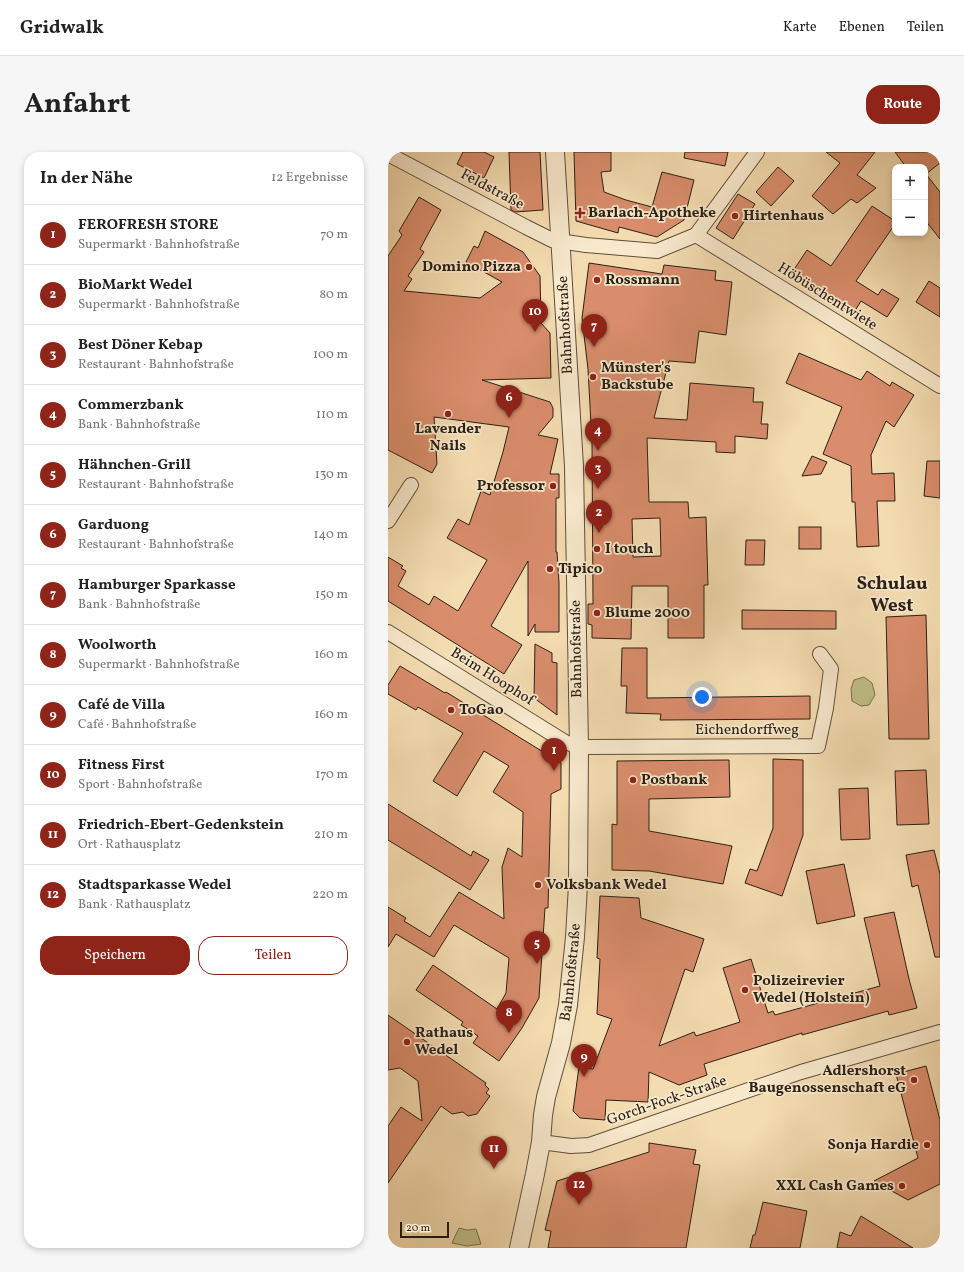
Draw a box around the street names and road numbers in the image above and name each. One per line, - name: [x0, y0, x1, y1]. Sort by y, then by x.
- street label: Feldstraße: [456, 164, 528, 216]
- street label: Höbüschentwiete: [773, 258, 881, 336]
- street label: Bahnhofstraße: [553, 275, 579, 375]
- street label: Bahnhofstraße: [566, 600, 588, 698]
- street label: Beim Hoophof: [446, 643, 539, 712]
- street label: Eichendorffweg: [695, 720, 799, 741]
- street label: Bahnhofstraße: [555, 923, 586, 1023]
- street label: Gorch-Fock-Straße: [604, 1071, 730, 1131]

